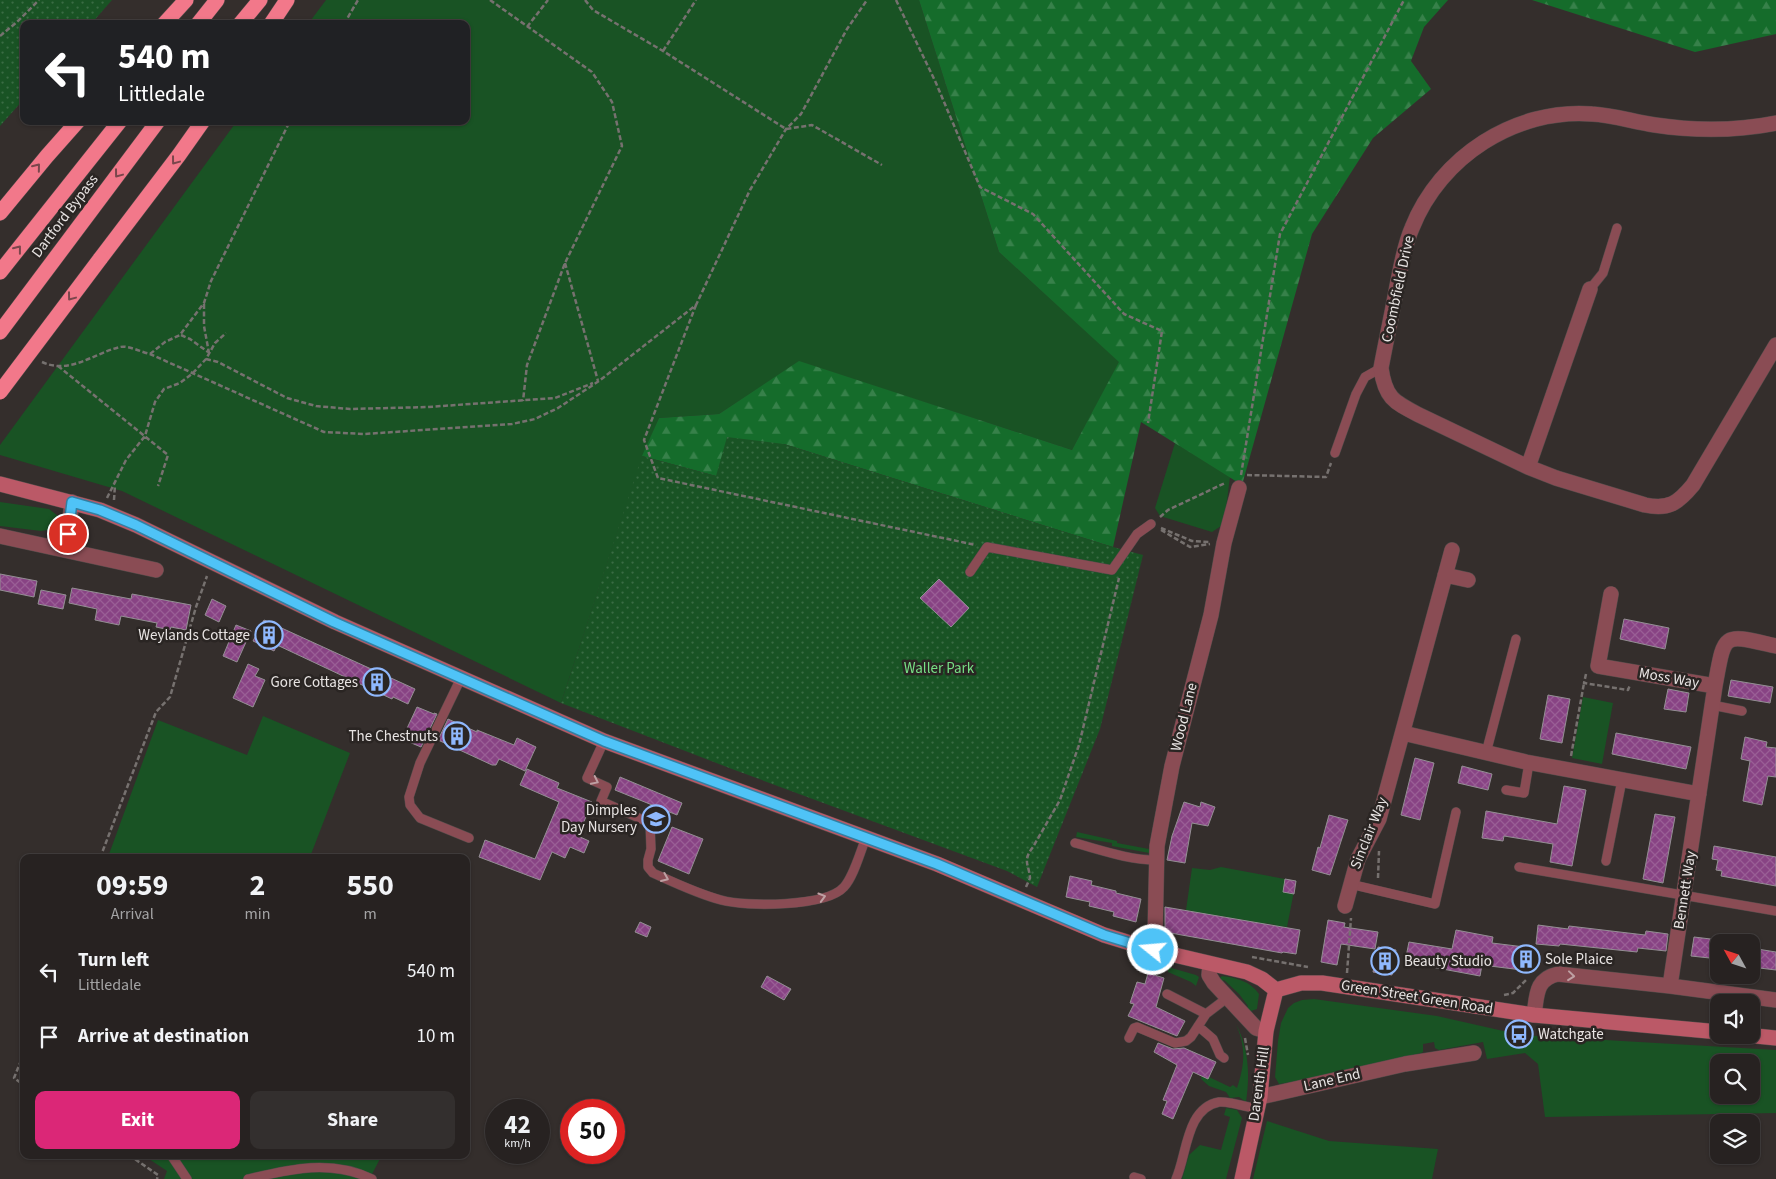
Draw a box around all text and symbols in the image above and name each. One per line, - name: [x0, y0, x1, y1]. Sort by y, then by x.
- text: 540 m: [118, 32, 210, 82]
- icon: left: [35, 40, 100, 105]
- text: Littledale: [118, 78, 205, 110]
- one-way arrow: [172, 155, 181, 165]
- one-way arrow: [32, 164, 40, 173]
- one-way arrow: [116, 168, 124, 177]
- street label: Dartford Bypass: [27, 170, 103, 262]
- street label: Coombfield Drive: [1376, 234, 1420, 344]
- one-way arrow: [12, 246, 20, 255]
- one-way arrow: [68, 291, 77, 301]
- pin: [47, 513, 89, 555]
- icon: arrive: [54, 520, 82, 548]
- building icon: Weylands Cottage: [254, 620, 284, 650]
- place label: Weylands Cottage: [138, 625, 250, 646]
- park label: Waller Park: [904, 658, 975, 679]
- street label: Moss Way: [1637, 662, 1701, 694]
- building icon: Gore Cottages: [362, 667, 392, 697]
- place label: Gore Cottages: [271, 672, 358, 693]
- street label: Wood Lane: [1165, 681, 1203, 753]
- building icon: The Chestnuts: [442, 721, 472, 751]
- place label: The Chestnuts: [349, 726, 438, 747]
- one-way arrow: [590, 775, 599, 785]
- street label: Sinclair Way: [1345, 794, 1393, 872]
- place label: Dimples Day Nursery: [561, 800, 637, 838]
- school or university icon: Dimples Day Nursery: [641, 804, 671, 834]
- street label: Bennett Way: [1668, 849, 1702, 931]
- text: 09:59: [96, 864, 168, 907]
- text: 2: [249, 864, 265, 907]
- text: 550: [346, 864, 394, 907]
- one-way arrow: [660, 872, 669, 883]
- one-way arrow: [818, 893, 826, 903]
- text: Arrival: [111, 903, 154, 925]
- text: min: [244, 903, 270, 925]
- text: m: [364, 903, 377, 925]
- position arrow: [1126, 923, 1178, 975]
- north arrow: [1710, 934, 1760, 984]
- map controls: [1710, 934, 1760, 1164]
- building icon: Sole Plaice: [1511, 944, 1541, 974]
- building icon: Beauty Studio: [1370, 946, 1400, 976]
- text: Turn left: [78, 947, 149, 974]
- place label: Sole Plaice: [1545, 949, 1613, 970]
- place label: Beauty Studio: [1404, 951, 1492, 972]
- icon: left: [35, 958, 63, 986]
- text: 540 m: [407, 958, 455, 985]
- one-way arrow: [1568, 970, 1576, 981]
- text: Littledale: [78, 974, 141, 996]
- street label: Green Street Green Road: [1340, 975, 1494, 1019]
- button: sound: [1710, 994, 1760, 1044]
- bus stop icon: Watchgate: [1504, 1019, 1534, 1049]
- icon: arrive: [35, 1023, 63, 1051]
- text: Arrive at destination: [78, 1023, 249, 1050]
- text: 10 m: [417, 1023, 455, 1050]
- place label: Watchgate: [1538, 1024, 1604, 1045]
- street label: Darenth Hill: [1243, 1045, 1275, 1123]
- button: search: [1710, 1054, 1760, 1104]
- street label: Lane End: [1301, 1063, 1363, 1097]
- button: Exit: [35, 1091, 240, 1149]
- button: Share: [250, 1091, 455, 1149]
- speed limit sign: 50: [560, 1099, 625, 1164]
- text: 42: [504, 1107, 531, 1143]
- button: layers: [1710, 1114, 1760, 1164]
- text: km/h: [504, 1135, 531, 1152]

